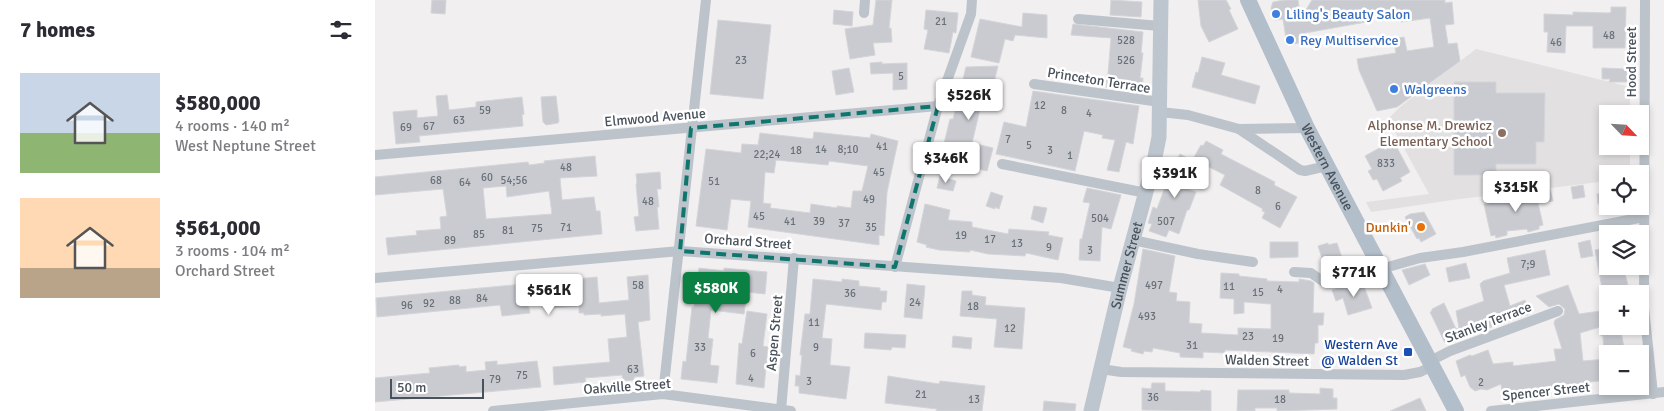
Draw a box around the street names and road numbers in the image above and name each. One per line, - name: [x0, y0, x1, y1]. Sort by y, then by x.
- street label: Hood Street: [1623, 26, 1640, 97]
- street label: Princeton Terrace: [1046, 64, 1152, 97]
- street label: Elmwood Avenue: [604, 105, 706, 130]
- street label: Western Avenue: [1297, 121, 1357, 214]
- street label: Summer Street: [1107, 220, 1147, 311]
- street label: Orchard Street: [704, 230, 792, 253]
- street label: Aspen Street: [763, 294, 786, 372]
- street label: Stanley Terrace: [1442, 298, 1534, 347]
- street label: Walden Street: [1225, 351, 1309, 370]
- street label: Oakville Street: [583, 375, 671, 398]
- street label: Spencer Street: [1501, 378, 1591, 405]

